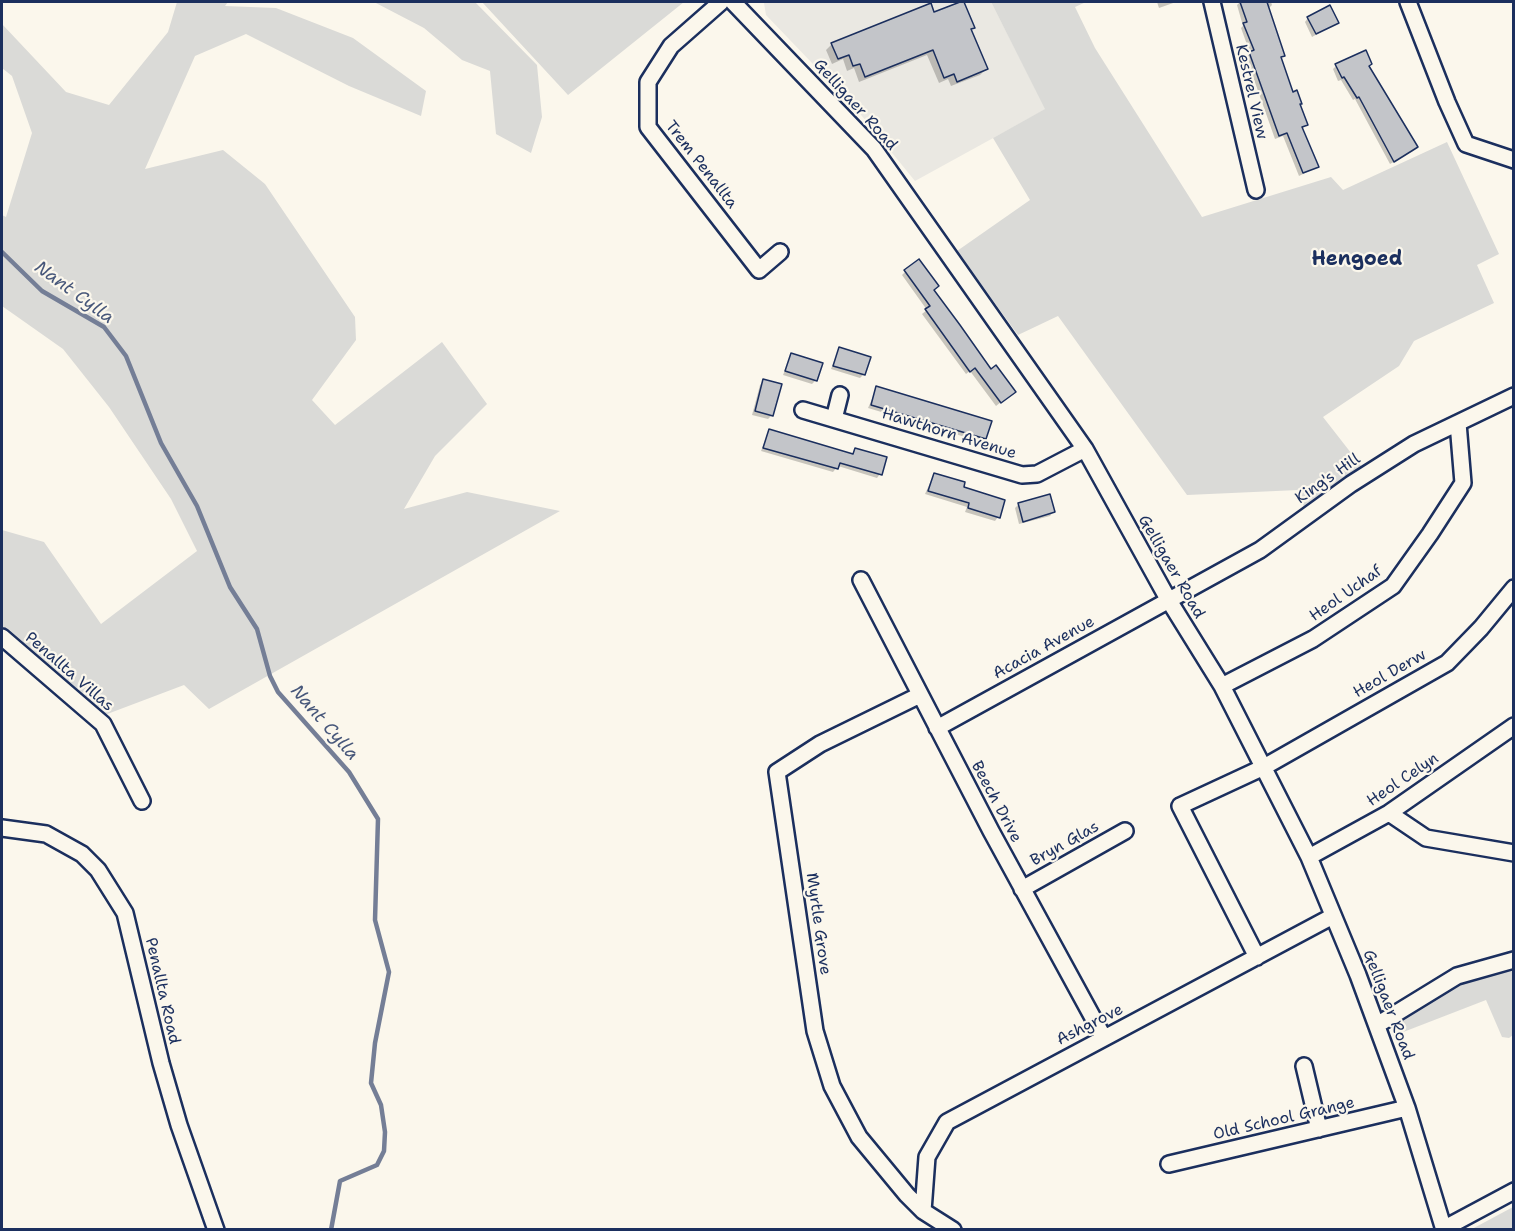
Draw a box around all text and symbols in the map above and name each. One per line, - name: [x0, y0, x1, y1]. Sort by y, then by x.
- street label: Kestrel View: [1231, 43, 1271, 141]
- street label: Gelligaer Road: [809, 55, 901, 155]
- street label: Trem Penallta: [661, 117, 741, 213]
- district label: Hengoed: [1311, 248, 1403, 272]
- water label: Nant Cylla: [30, 257, 118, 329]
- street label: Hawthorn Avenue: [879, 404, 1019, 464]
- street label: King's Hill: [1292, 450, 1364, 508]
- street label: Gelligaer Road: [1134, 512, 1208, 622]
- street label: Heol Uchaf: [1306, 562, 1386, 626]
- street label: Acacia Avenue: [990, 612, 1098, 684]
- street label: Penallta Villas: [21, 628, 117, 716]
- street label: Heol Derw: [1350, 645, 1430, 703]
- water label: Nant Cylla: [285, 681, 363, 765]
- street label: Heol Celyn: [1364, 749, 1442, 811]
- street label: Beech Drive: [966, 758, 1026, 846]
- street label: Bryn Glas: [1027, 817, 1103, 871]
- street label: Myrtle Grove: [801, 872, 835, 976]
- street label: Penallta Road: [140, 936, 184, 1046]
- street label: Gelligaer Road: [1358, 947, 1418, 1063]
- street label: Ashgrove: [1054, 1000, 1126, 1050]
- street label: Old School Grange: [1211, 1093, 1357, 1145]

